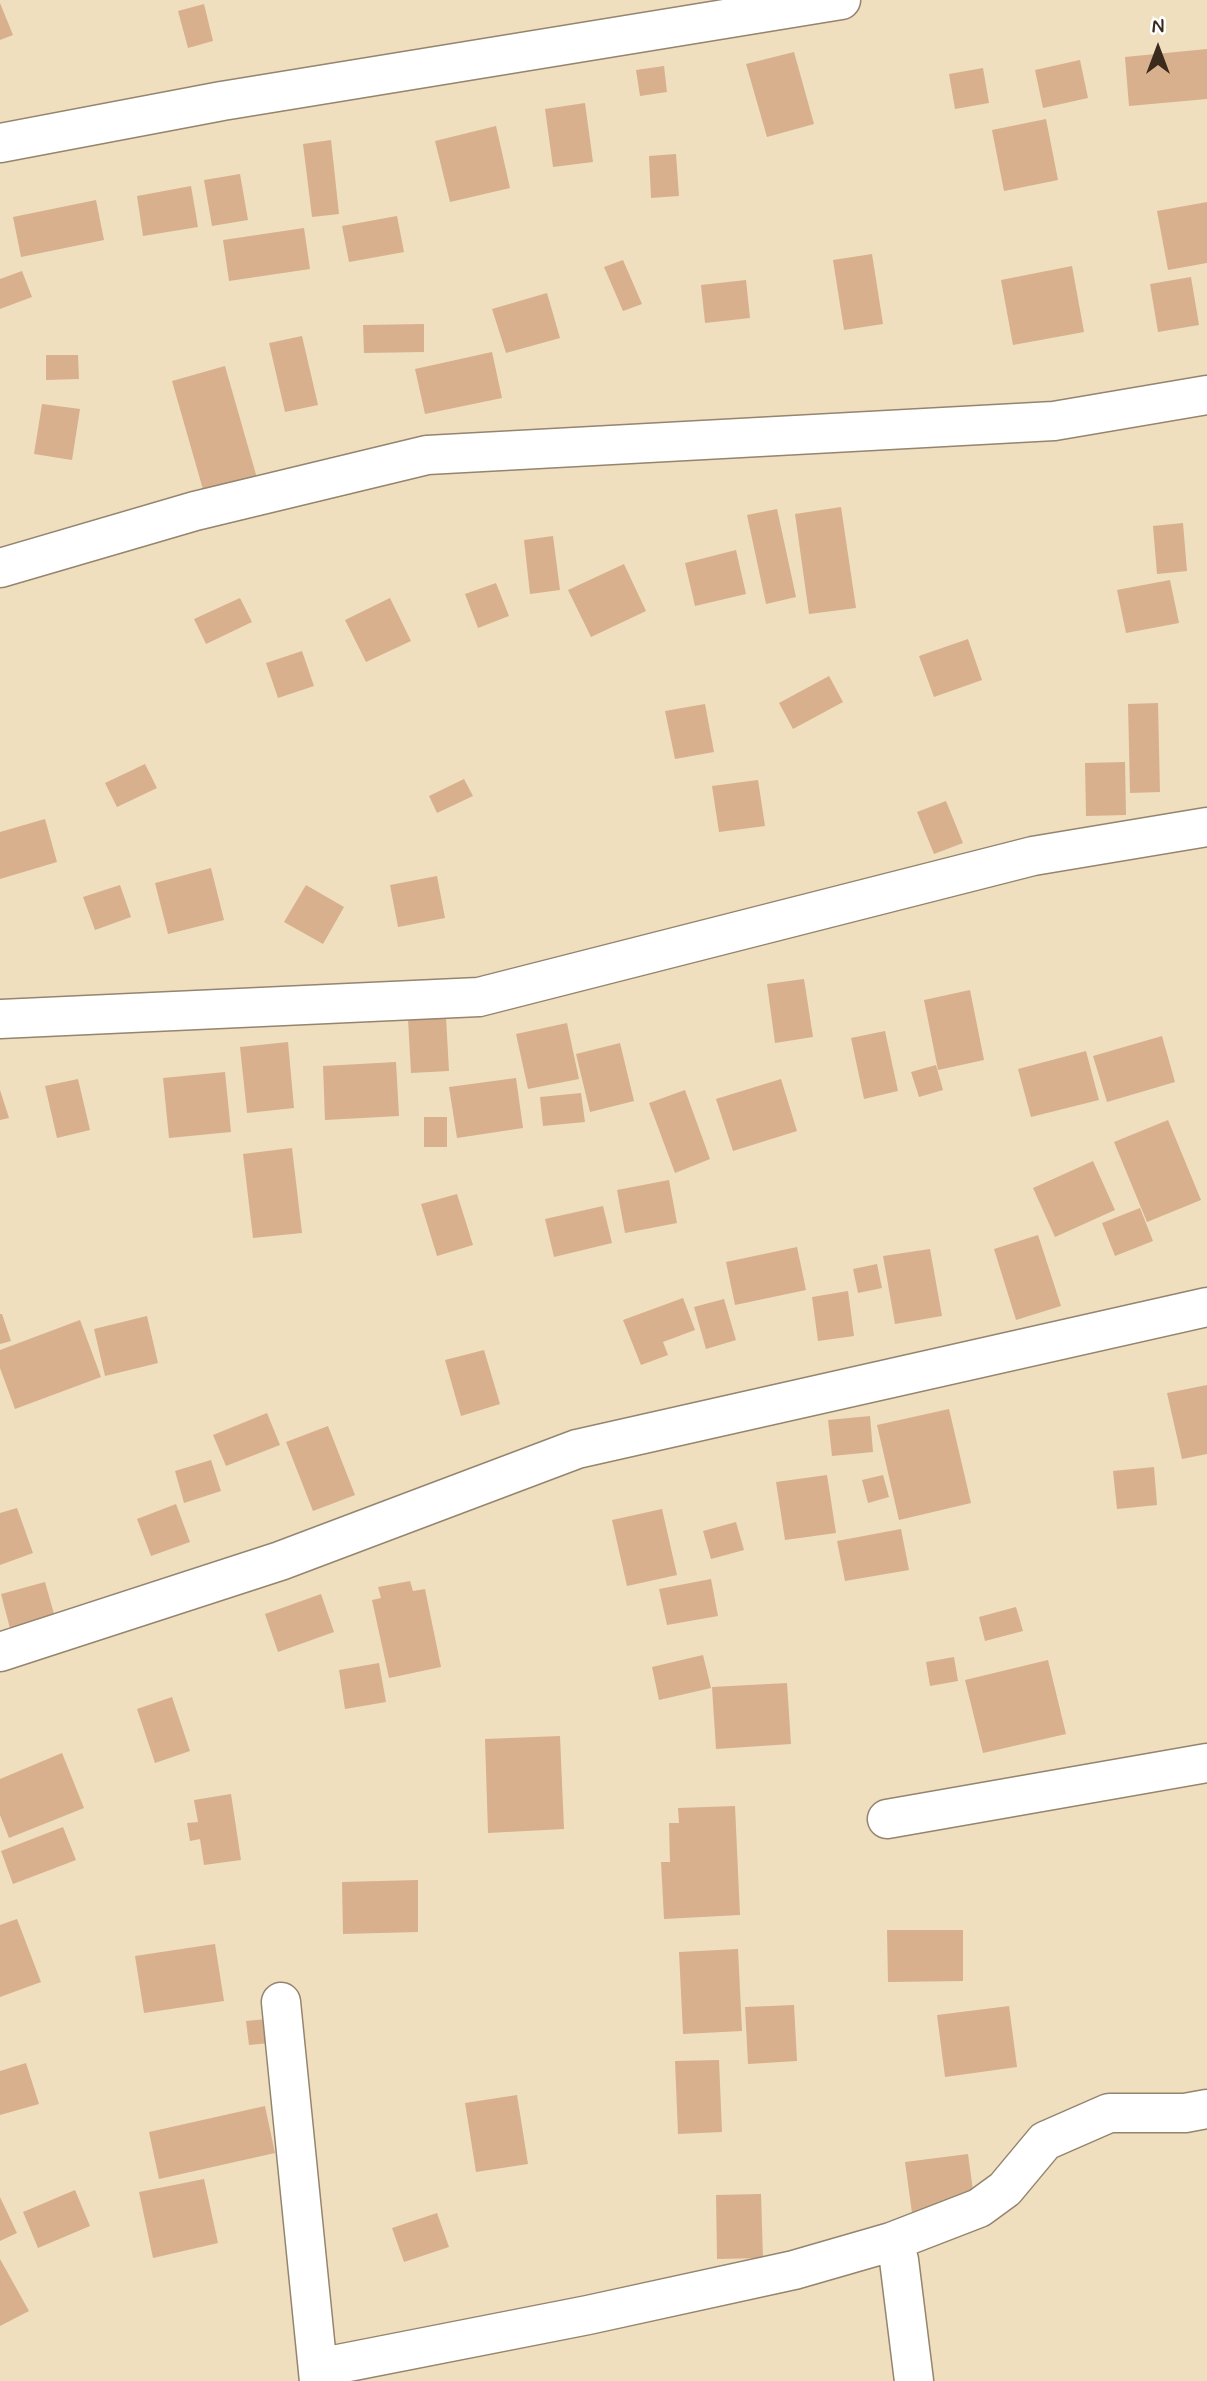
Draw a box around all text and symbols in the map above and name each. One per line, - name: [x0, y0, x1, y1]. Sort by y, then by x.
- north arrow: [1123, 14, 1193, 84]
- text: N: [1152, 15, 1164, 40]

